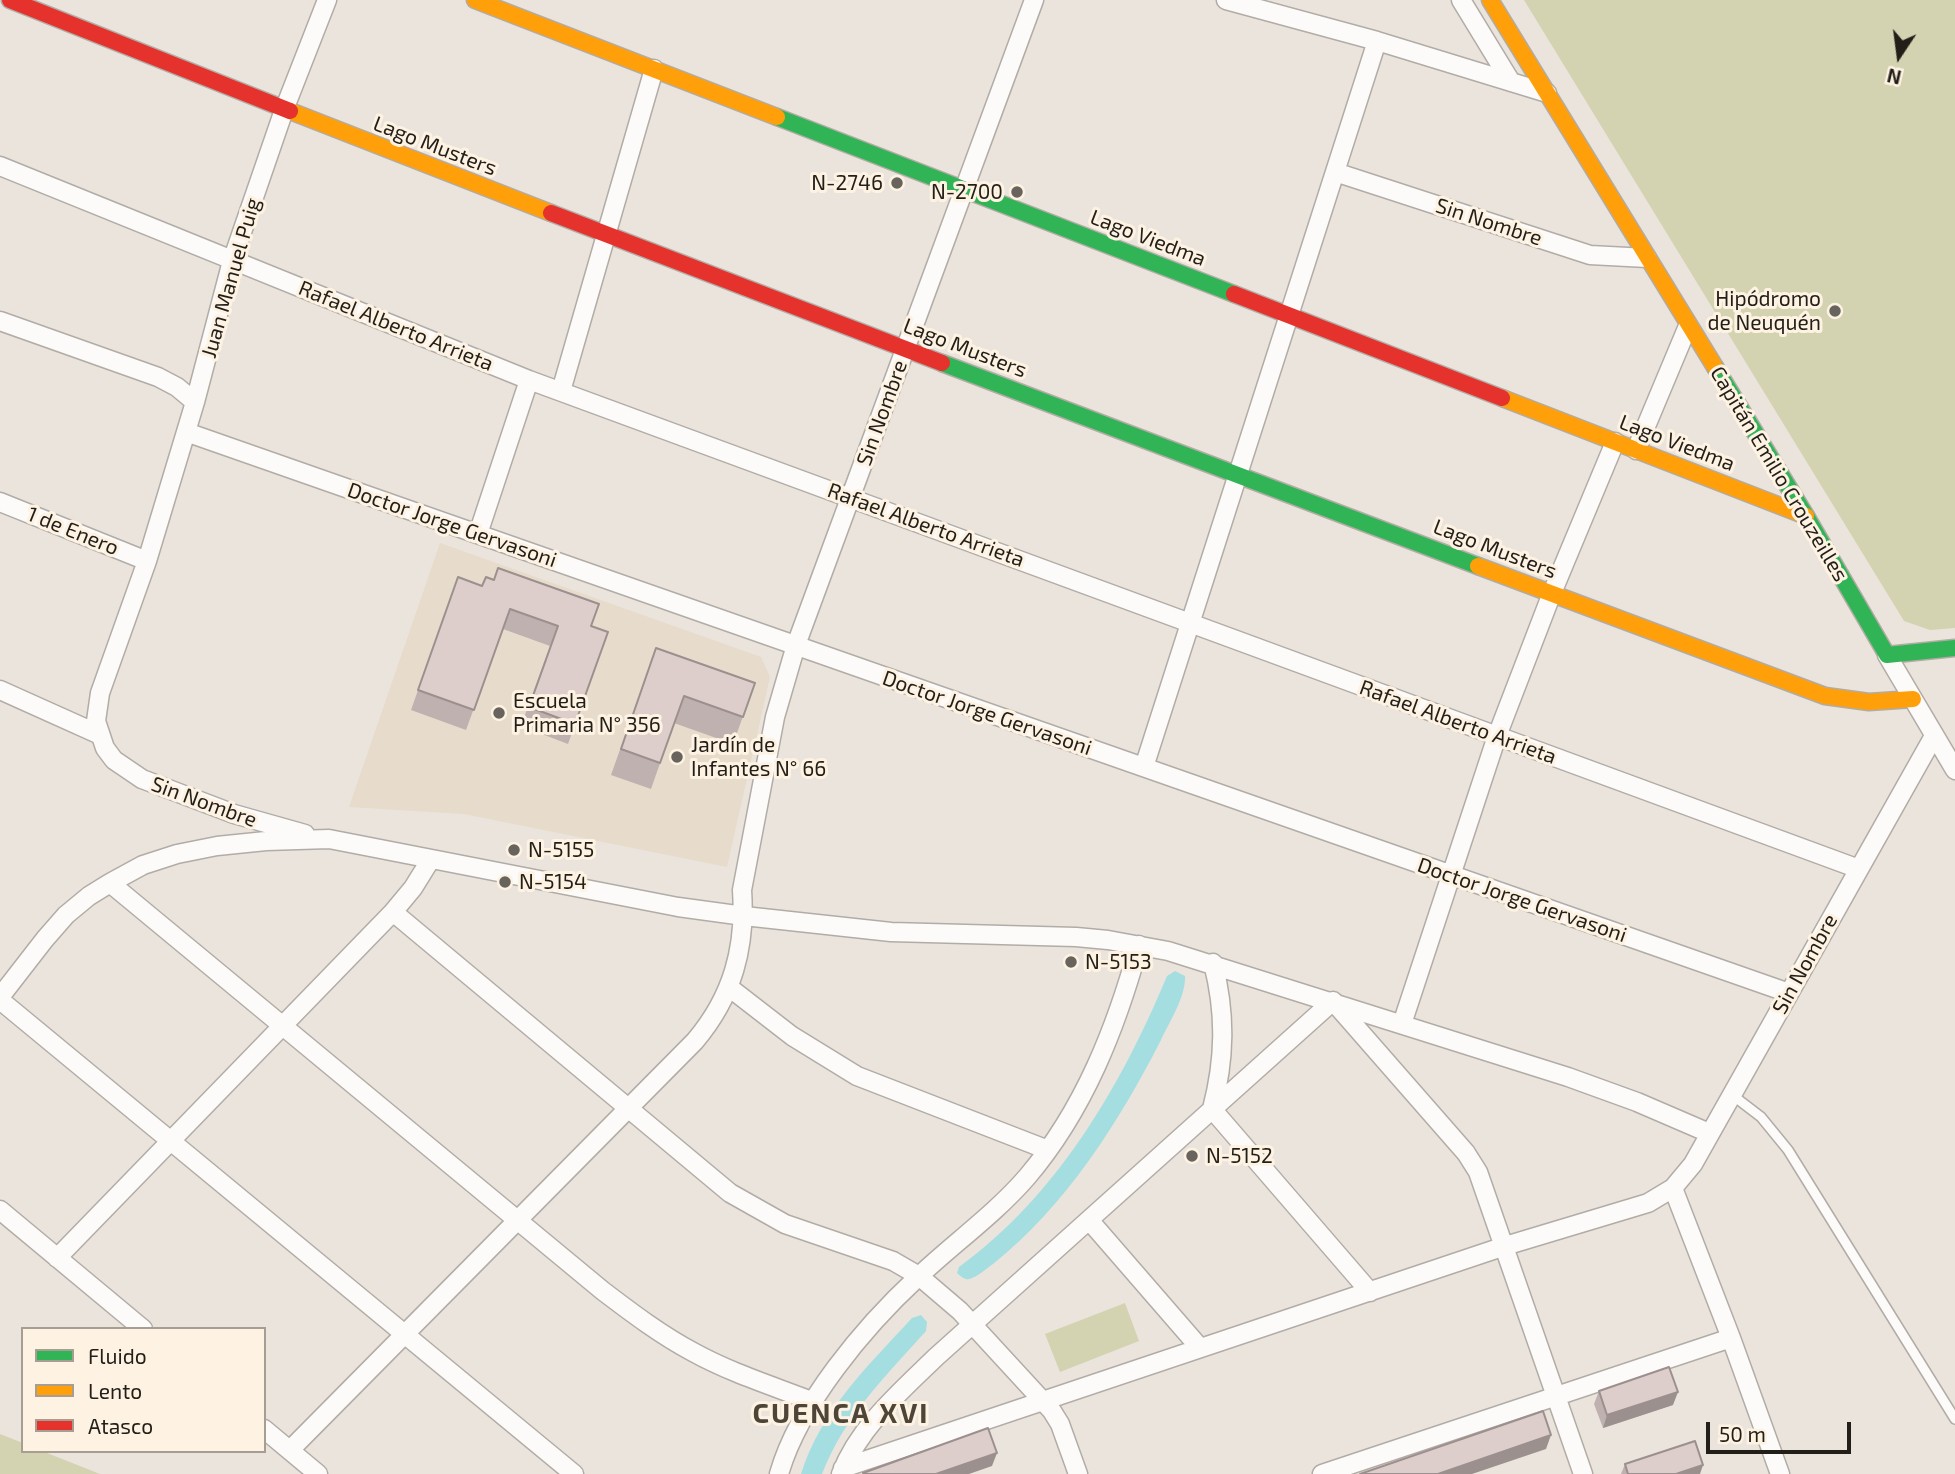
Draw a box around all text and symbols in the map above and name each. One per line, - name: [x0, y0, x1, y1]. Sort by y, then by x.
- north arrow: [1864, 21, 1934, 91]
- text: N: [1885, 64, 1903, 90]
- street label: Lago Musters: [370, 111, 500, 181]
- place label: N-2746: [811, 170, 883, 196]
- marker: N-2746: [889, 175, 905, 191]
- place label: N-2700: [931, 179, 1003, 205]
- marker: N-2700: [1009, 184, 1025, 200]
- street label: Sin Nombre: [1433, 193, 1545, 251]
- street label: Juan Manuel Puig: [196, 195, 266, 361]
- street label: Lago Viedma: [1087, 204, 1209, 272]
- street label: Rafael Alberto Arrieta: [295, 275, 497, 377]
- place label: Hipódromo de Neuquén: [1708, 286, 1821, 336]
- marker: Hipódromo de Neuquén: [1827, 303, 1843, 319]
- street label: Lago Musters: [900, 313, 1030, 383]
- street label: Sin Nombre: [851, 357, 913, 469]
- street label: Capitán Emilio Crouzeilles: [1705, 362, 1853, 586]
- street label: Lago Viedma: [1616, 409, 1738, 477]
- street label: Doctor Jorge Gervasoni: [344, 477, 560, 573]
- street label: Rafael Alberto Arrieta: [824, 478, 1028, 572]
- street label: 1 de Enero: [24, 501, 122, 561]
- street label: Lago Musters: [1430, 514, 1560, 584]
- street label: Doctor Jorge Gervasoni: [879, 665, 1095, 761]
- street label: Rafael Alberto Arrieta: [1356, 675, 1560, 769]
- place label: Escuela Primaria N° 356: [513, 688, 661, 738]
- marker: Escuela Primaria N° 356: [491, 705, 507, 721]
- place label: Jardín de Infantes N° 66: [691, 732, 826, 782]
- marker: Jardín de Infantes N° 66: [669, 749, 685, 765]
- street label: Sin Nombre: [148, 771, 260, 833]
- place label: N-5155: [528, 837, 594, 863]
- marker: N-5155: [506, 842, 522, 858]
- street label: Doctor Jorge Gervasoni: [1414, 852, 1630, 948]
- place label: N-5154: [519, 869, 587, 895]
- marker: N-5154: [497, 874, 513, 890]
- street label: Sin Nombre: [1767, 910, 1843, 1018]
- place label: N-5153: [1085, 949, 1152, 975]
- marker: N-5153: [1063, 954, 1079, 970]
- place label: N-5152: [1206, 1143, 1273, 1169]
- marker: N-5152: [1184, 1148, 1200, 1164]
- legend: [21, 1327, 266, 1453]
- text: Fluido: [88, 1343, 147, 1368]
- text: Lento: [88, 1378, 142, 1403]
- district label: CUENCA XVI: [754, 1397, 928, 1431]
- scale bar: [1710, 1408, 1855, 1452]
- text: Atasco: [88, 1413, 153, 1438]
- text: 50 m: [1719, 1421, 1766, 1446]

